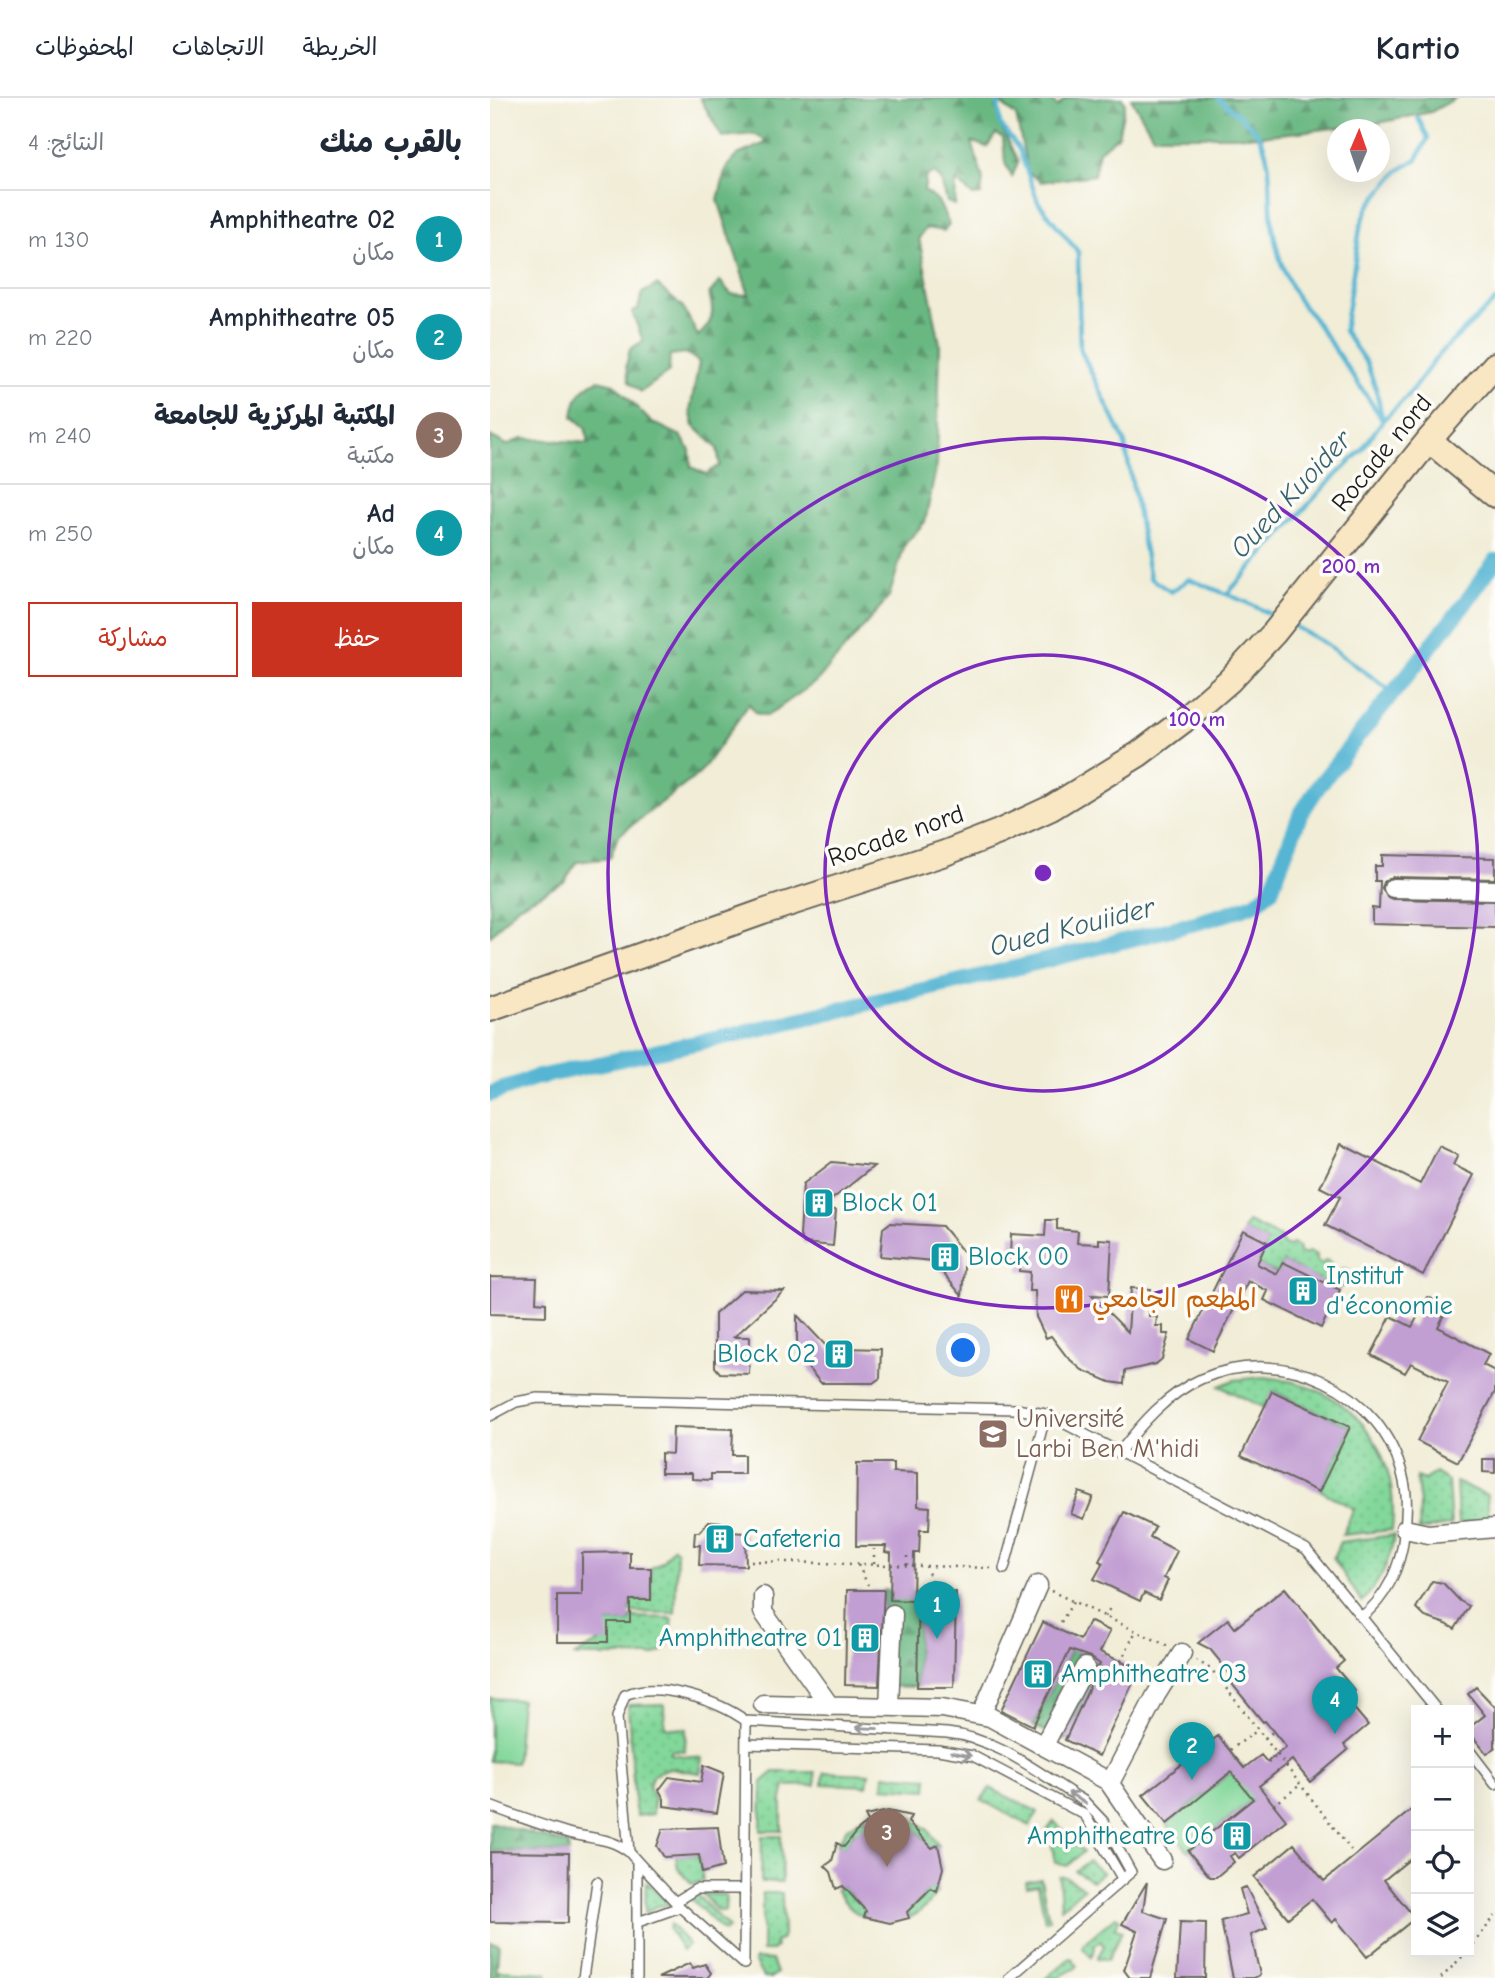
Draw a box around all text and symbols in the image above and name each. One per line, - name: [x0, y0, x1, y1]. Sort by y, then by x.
- text: Kartio: [1375, 29, 1460, 67]
- text: المحفوظات: [35, 33, 134, 61]
- text: الاتجاهات: [172, 33, 265, 61]
- text: الخريطة: [303, 33, 377, 61]
- north arrow: [1327, 119, 1390, 182]
- text: بالقرب منك: [320, 125, 462, 160]
- text: النتائج: 4: [28, 129, 104, 156]
- text: Amphitheatre 02: [210, 205, 395, 235]
- text: 130 m: [28, 226, 89, 253]
- text: 1: [434, 226, 444, 253]
- text: مكان: [352, 239, 395, 266]
- text: Amphitheatre 05: [209, 303, 395, 333]
- text: 220 m: [28, 324, 93, 351]
- text: 2: [433, 324, 445, 351]
- text: مكان: [352, 337, 395, 364]
- street label: Rocade nord: [1326, 388, 1438, 518]
- text: المكتبة المركزية للجامعة: [154, 401, 395, 431]
- text: 240 m: [28, 422, 92, 449]
- text: 3: [433, 422, 445, 449]
- water label: Oued Kuoider: [1224, 422, 1359, 564]
- text: مكتبة: [347, 442, 395, 469]
- text: Ad: [367, 499, 395, 529]
- text: 250 m: [28, 520, 93, 547]
- text: 4: [434, 520, 444, 547]
- text: مكان: [352, 533, 395, 560]
- text: 200 m: [1322, 554, 1380, 578]
- button: مشاركة: [28, 602, 238, 677]
- button: حفظ: [252, 602, 462, 677]
- text: 100 m: [1169, 707, 1225, 731]
- street label: Rocade nord: [824, 799, 968, 873]
- centre of rings: [1031, 861, 1055, 885]
- water label: Oued Kouiider: [986, 891, 1159, 963]
- building icon: Block 01: [802, 1186, 836, 1220]
- place label: Block 01: [842, 1188, 938, 1218]
- building icon: Block 00: [928, 1240, 962, 1274]
- place label: Block 00: [968, 1242, 1069, 1272]
- place label: Institut d'économie: [1326, 1261, 1453, 1321]
- building icon: Institut d'économie: [1286, 1274, 1320, 1308]
- restaurant icon: المطعم الجامعي: [1052, 1282, 1086, 1316]
- place label: المطعم الجامعي: [1092, 1284, 1257, 1321]
- your location: [946, 1333, 980, 1367]
- building icon: Block 02: [822, 1337, 856, 1371]
- place label: Block 02: [717, 1339, 816, 1369]
- place label: Université Larbi Ben M'hidi: [1016, 1404, 1199, 1464]
- school or university icon: Université Larbi Ben M'hidi: [976, 1417, 1010, 1451]
- building icon: Cafeteria: [703, 1522, 737, 1556]
- place label: Cafeteria: [743, 1524, 842, 1554]
- pin: 1: [914, 1581, 960, 1639]
- building icon: Amphitheatre 01: [848, 1621, 882, 1655]
- place label: Amphitheatre 01: [659, 1623, 842, 1653]
- building icon: Amphitheatre 03: [1021, 1657, 1055, 1691]
- place label: Amphitheatre 03: [1061, 1659, 1247, 1689]
- pin: 4: [1312, 1676, 1358, 1734]
- map controls: [1411, 1705, 1474, 1957]
- button: +: [1411, 1705, 1474, 1768]
- one-way arrow: [857, 1721, 879, 1734]
- pin: 2: [1169, 1722, 1215, 1780]
- one-way arrow: [949, 1748, 972, 1762]
- button: −: [1411, 1768, 1474, 1831]
- one-way arrow: [1068, 1791, 1088, 1805]
- pin: 3: [864, 1809, 910, 1867]
- building icon: Amphitheatre 06: [1220, 1819, 1254, 1853]
- place label: Amphitheatre 06: [1027, 1821, 1214, 1851]
- button: locate: [1411, 1831, 1474, 1894]
- button: layers: [1411, 1894, 1474, 1957]

